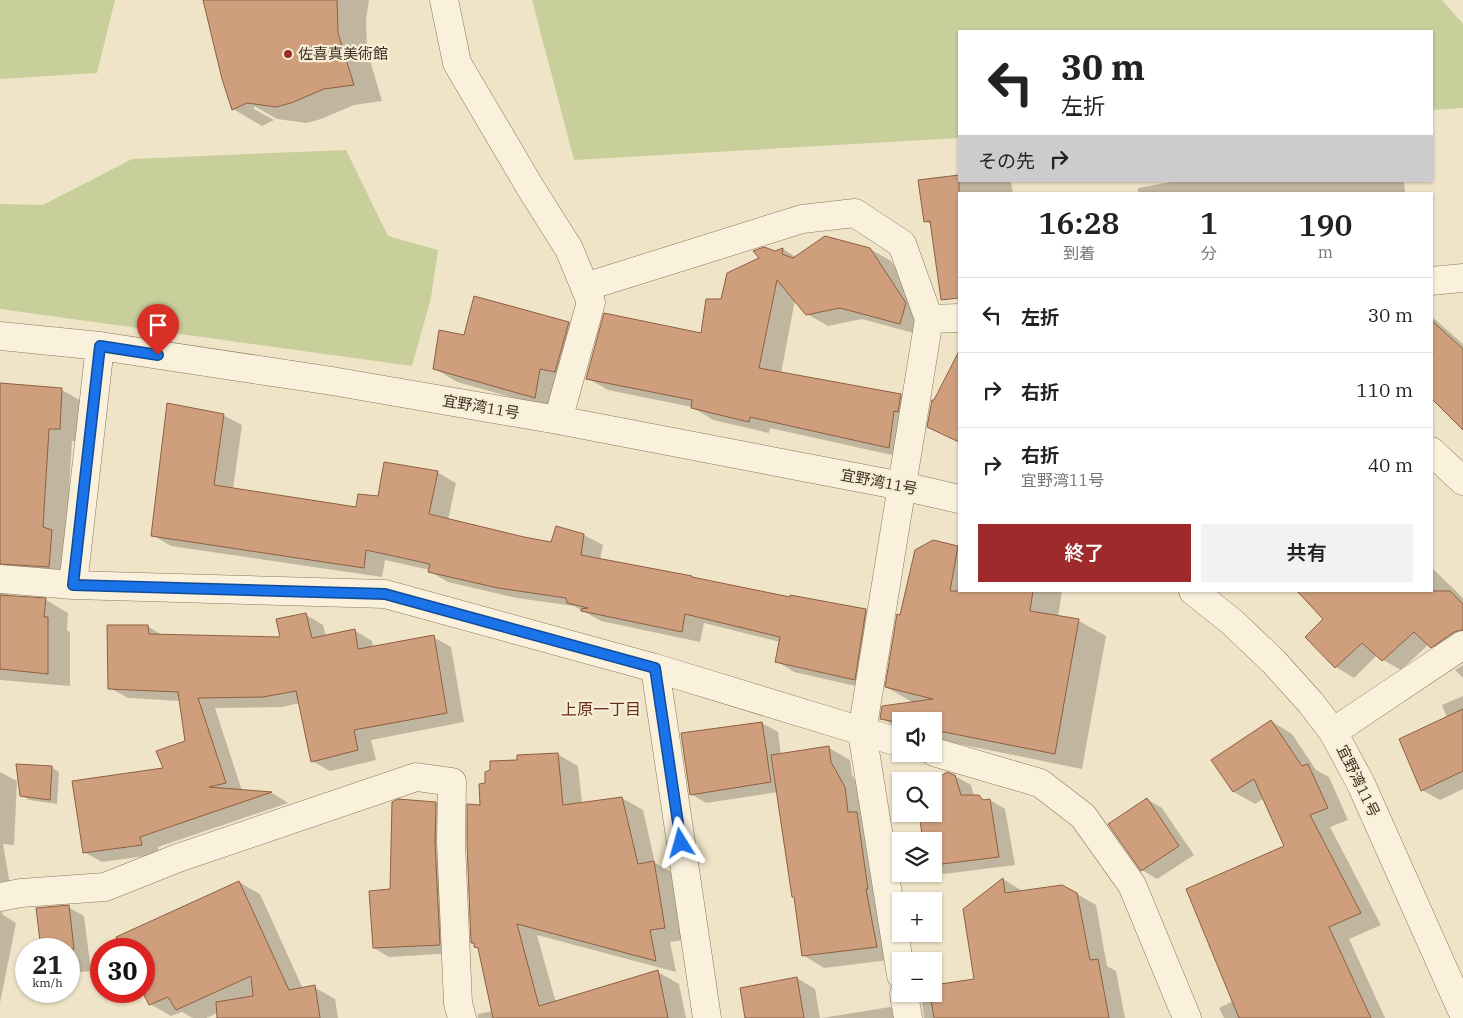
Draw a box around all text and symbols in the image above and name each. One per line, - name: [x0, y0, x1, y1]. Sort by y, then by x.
- place label: 佐喜真美術館: [298, 44, 388, 63]
- text: 30 m: [1061, 44, 1145, 90]
- marker: 佐喜真美術館: [282, 48, 294, 60]
- icon: left: [978, 50, 1043, 115]
- text: 左折: [1061, 91, 1105, 120]
- icon: right: [1045, 145, 1073, 173]
- text: その先: [978, 149, 1035, 173]
- text: 16:28: [1039, 203, 1119, 242]
- text: 1: [1200, 203, 1218, 242]
- text: 190: [1298, 205, 1352, 244]
- text: m: [1318, 242, 1333, 262]
- text: 到着: [1063, 243, 1095, 263]
- text: 分: [1201, 243, 1217, 263]
- icon: left: [978, 301, 1006, 329]
- text: 30 m: [1368, 303, 1413, 327]
- pin: [137, 304, 179, 355]
- text: 左折: [1021, 305, 1059, 329]
- icon: arrive: [144, 311, 172, 339]
- icon: right: [978, 376, 1006, 404]
- text: 110 m: [1356, 378, 1413, 402]
- text: 右折: [1021, 380, 1059, 404]
- street label: 宜野湾11号: [441, 390, 521, 423]
- text: 右折: [1021, 443, 1059, 467]
- icon: right: [978, 451, 1006, 479]
- text: 40 m: [1368, 453, 1413, 477]
- street label: 宜野湾11号: [839, 465, 919, 498]
- text: 宜野湾11号: [1021, 470, 1104, 490]
- button: 終了: [978, 524, 1191, 582]
- button: 共有: [1201, 524, 1413, 582]
- district label: 上原一丁目: [561, 699, 641, 719]
- map controls: [892, 712, 942, 1002]
- button: sound: [892, 712, 942, 762]
- street label: 宜野湾11号: [1333, 742, 1384, 820]
- button: search: [892, 772, 942, 822]
- position arrow: [654, 816, 706, 868]
- button: layers: [892, 832, 942, 882]
- button: +: [892, 892, 942, 942]
- speed limit sign: 30: [90, 938, 155, 1003]
- text: 21: [32, 948, 63, 981]
- button: −: [892, 952, 942, 1002]
- text: km/h: [32, 975, 63, 990]

